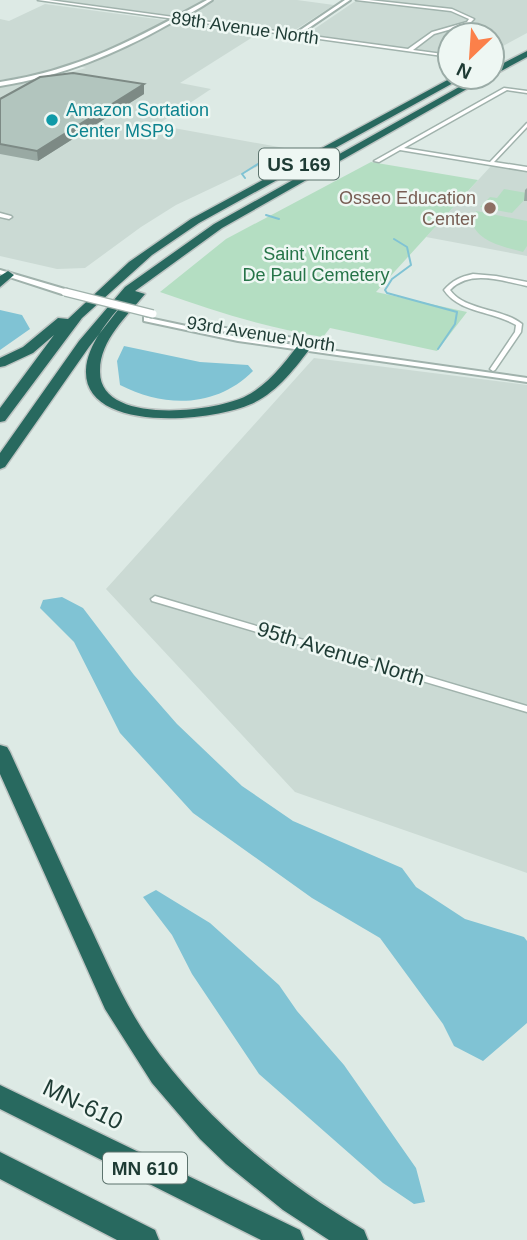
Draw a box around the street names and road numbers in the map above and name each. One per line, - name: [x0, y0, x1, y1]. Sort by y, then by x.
- street label: 89th Avenue North: [170, 8, 320, 48]
- road number: US 169: [259, 148, 339, 180]
- street label: 93rd Avenue North: [185, 312, 337, 356]
- street label: 95th Avenue North: [255, 617, 427, 689]
- street label: MN-610: [39, 1073, 127, 1135]
- road number: MN 610: [103, 1152, 187, 1184]

